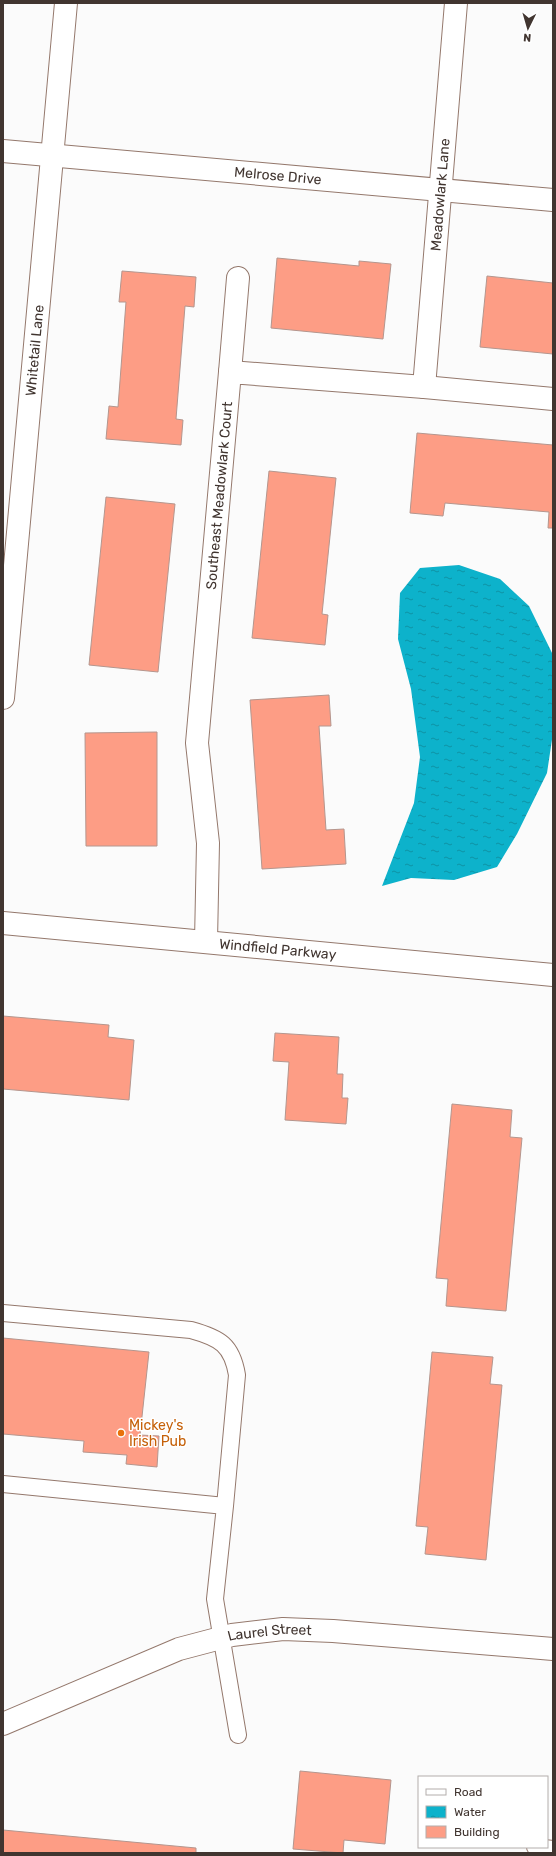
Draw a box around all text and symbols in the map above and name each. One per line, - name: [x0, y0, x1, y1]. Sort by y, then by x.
- north arrow: [508, 8, 548, 48]
- text: N: [523, 31, 532, 44]
- street label: Meadowlark Lane: [427, 137, 453, 252]
- street label: Melrose Drive: [233, 163, 323, 188]
- street label: Whitetail Lane: [22, 304, 47, 397]
- street label: Southeast Meadowlark Court: [202, 400, 236, 590]
- street label: Windfield Parkway: [218, 935, 337, 963]
- place label: Mickey's Irish Pub: [129, 1417, 186, 1450]
- marker: Mickey's Irish Pub: [116, 1428, 126, 1438]
- street label: Laurel Street: [226, 1620, 313, 1644]
- legend: [418, 1776, 548, 1848]
- text: Road: [454, 1785, 482, 1799]
- text: Water: [454, 1805, 486, 1819]
- text: Building: [454, 1825, 500, 1839]

